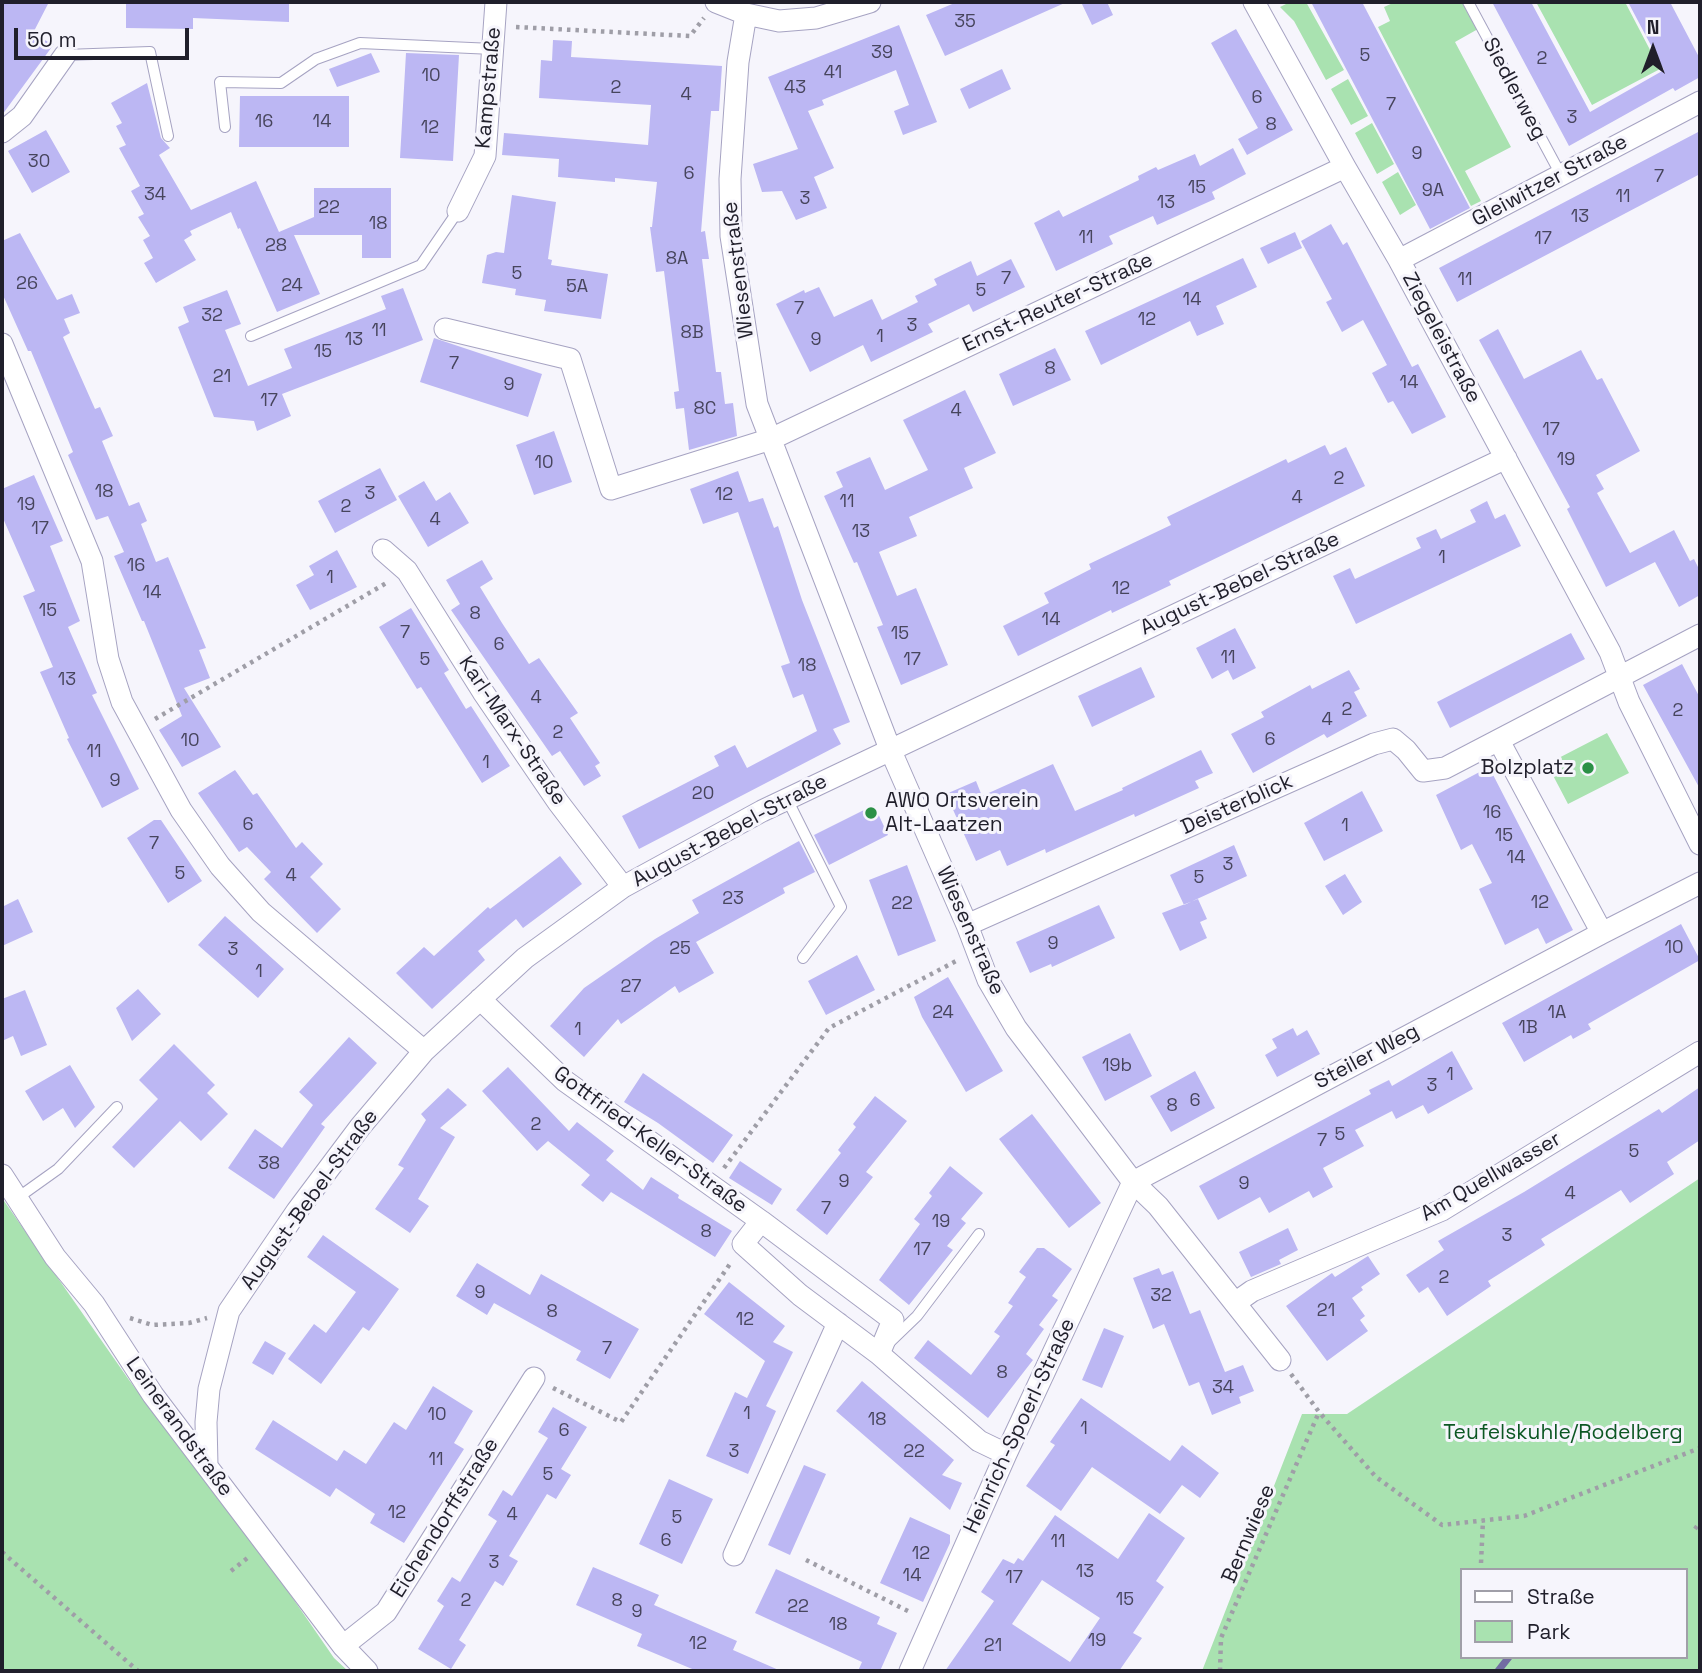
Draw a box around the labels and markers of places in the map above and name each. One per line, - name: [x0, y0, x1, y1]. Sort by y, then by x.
- place label: Bolzplatz: [1480, 755, 1574, 781]
- marker: Bolzplatz: [1580, 760, 1596, 776]
- place label: AWO Ortsverein Alt-Laatzen: [885, 788, 1039, 838]
- marker: AWO Ortsverein Alt-Laatzen: [863, 805, 879, 821]

